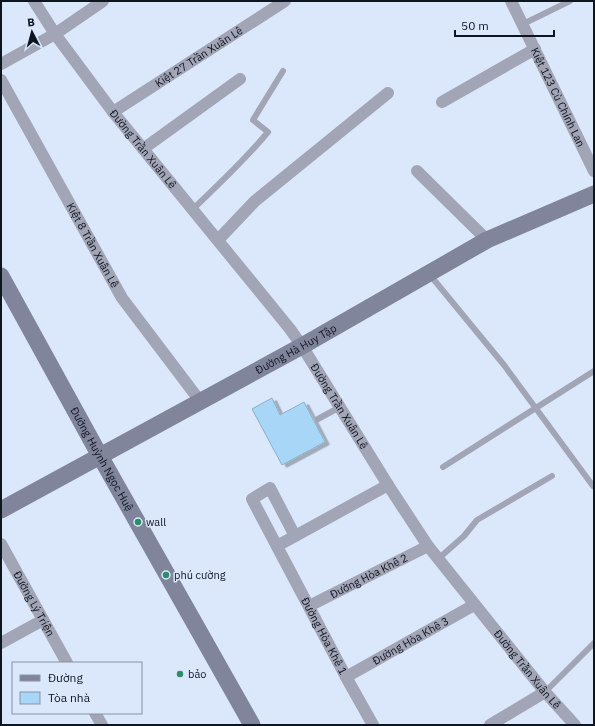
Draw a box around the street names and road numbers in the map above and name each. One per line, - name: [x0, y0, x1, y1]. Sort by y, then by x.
- street label: Kiệt 27 Trần Xuân Lê: [152, 23, 245, 90]
- street label: Kiệt 123 Cù Chính Lan: [528, 45, 588, 149]
- street label: Đường Trần Xuân Lê: [107, 107, 180, 191]
- street label: Kiệt 8 Trần Xuân Lê: [64, 200, 122, 290]
- street label: Đường Hà Huy Tập: [253, 321, 339, 377]
- street label: Đường Trần Xuân Lê: [308, 361, 371, 452]
- street label: Đường Huỳnh Ngọc Huệ: [67, 404, 137, 514]
- street label: Đường Hòa Khê 2: [328, 550, 410, 601]
- street label: Đường Lý Triện: [10, 568, 58, 639]
- street label: Đường Hòa Khê 1: [298, 595, 351, 677]
- street label: Đường Hòa Khê 3: [370, 614, 451, 668]
- street label: Đường Trần Xuân Lê: [491, 627, 564, 712]

